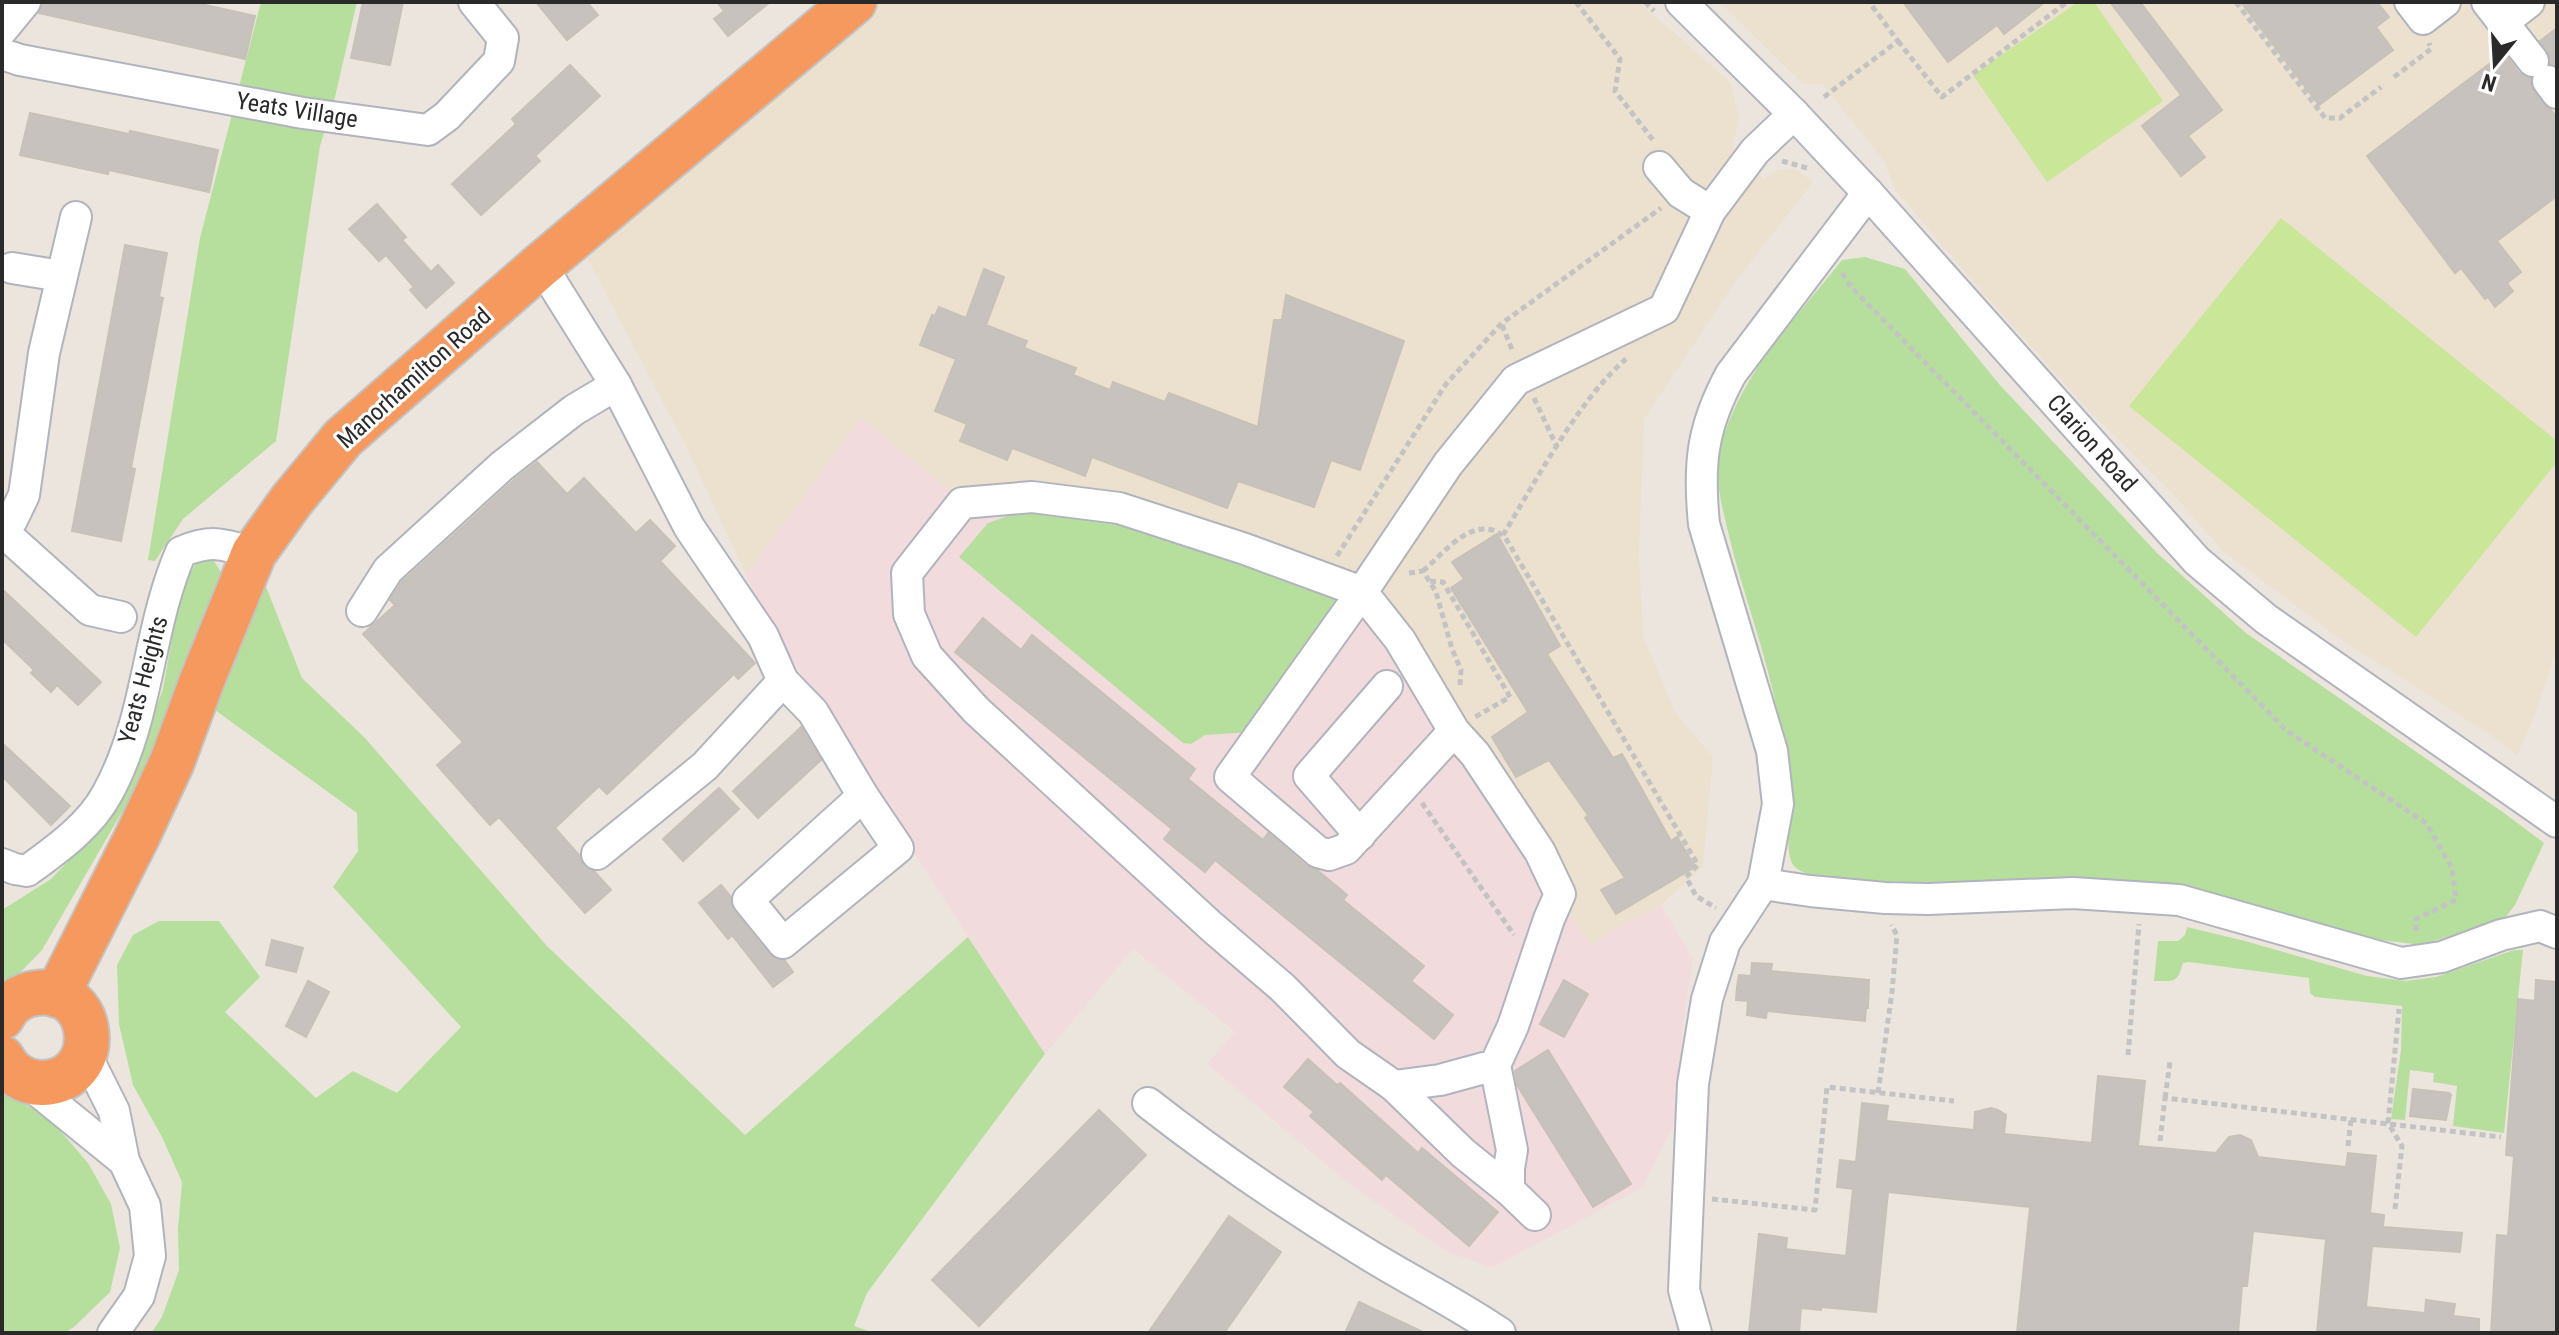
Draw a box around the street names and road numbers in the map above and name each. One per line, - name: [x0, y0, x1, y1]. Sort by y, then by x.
- street label: Yeats Village: [234, 87, 360, 133]
- street label: Manorhamilton Road: [331, 302, 497, 454]
- street label: Clarion Road: [2041, 389, 2143, 497]
- street label: Yeats Heights: [112, 613, 174, 747]

